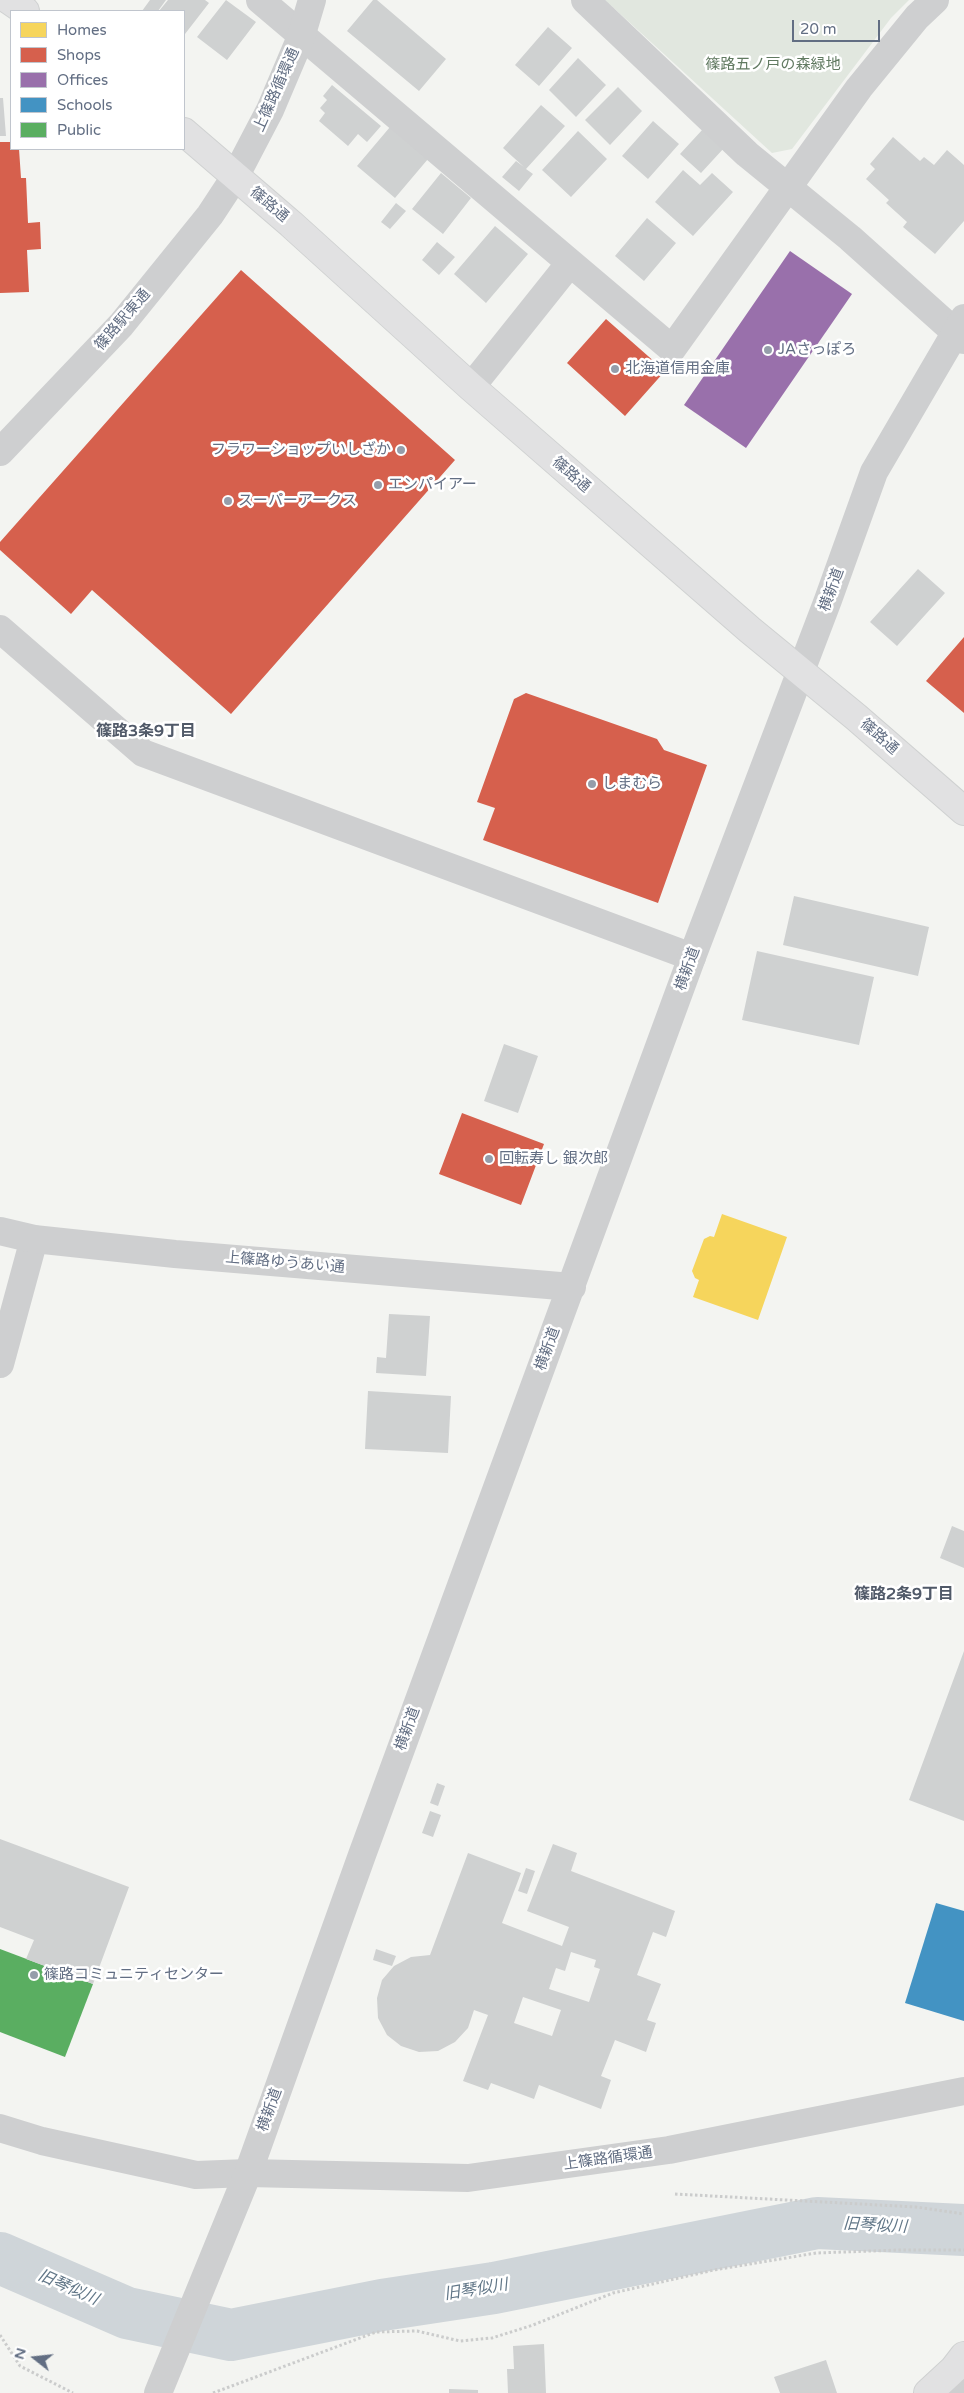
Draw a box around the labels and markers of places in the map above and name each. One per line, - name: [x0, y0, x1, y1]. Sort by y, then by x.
- place label: JAさっぽろ: [778, 341, 856, 359]
- marker: JAさっぽろ: [762, 344, 774, 356]
- place label: 北海道信用金庫: [625, 360, 730, 378]
- marker: 北海道信用金庫: [609, 363, 621, 375]
- place label: フラワーショップいしざか: [211, 441, 391, 459]
- marker: フラワーショップいしざか: [395, 444, 407, 456]
- place label: エンパイアー: [388, 476, 477, 494]
- marker: エンパイアー: [372, 479, 384, 491]
- place label: スーパーアークス: [238, 492, 357, 510]
- marker: スーパーアークス: [222, 495, 234, 507]
- place label: しまむら: [602, 775, 662, 793]
- marker: しまむら: [586, 778, 598, 790]
- place label: 回転寿し 銀次郎: [499, 1150, 608, 1168]
- marker: 回転寿し 銀次郎: [483, 1153, 495, 1165]
- place label: 篠路コミュニティセンター: [44, 1966, 224, 1984]
- marker: 篠路コミュニティセンター: [28, 1969, 40, 1981]

